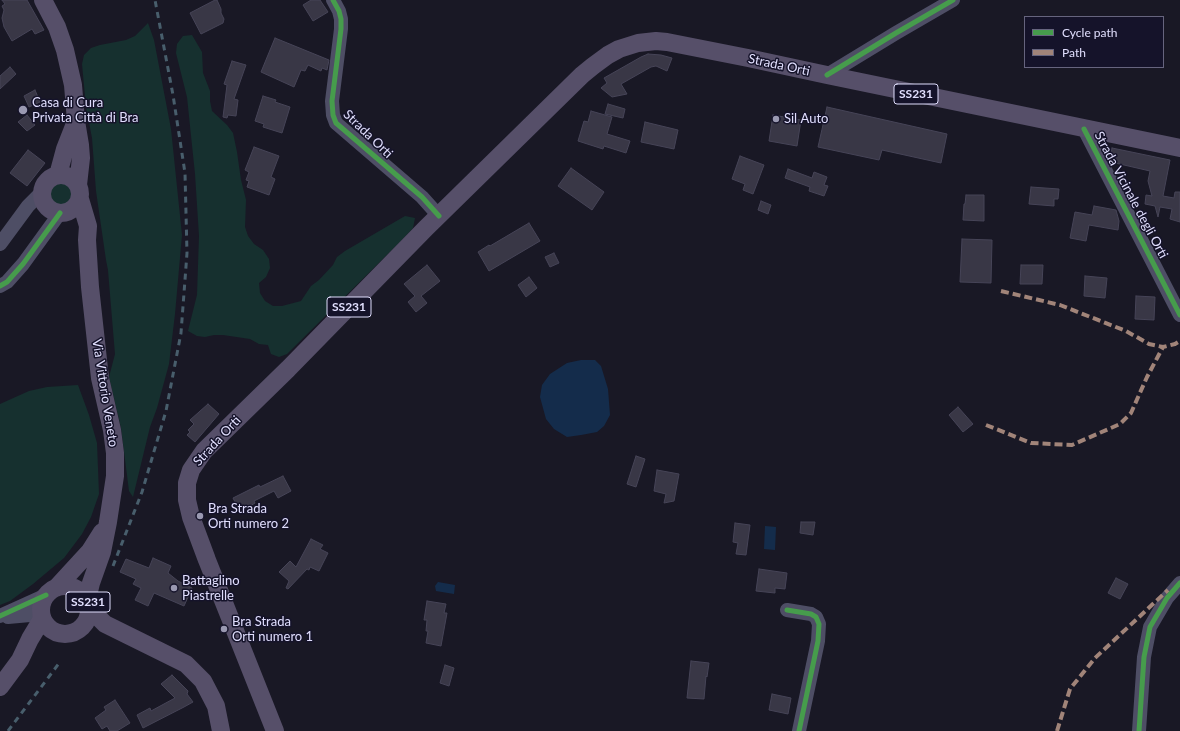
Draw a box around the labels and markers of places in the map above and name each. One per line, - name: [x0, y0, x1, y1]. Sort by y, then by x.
- place label: Casa di Cura Privata Città di Bra: [32, 95, 138, 126]
- marker: Casa di Cura Privata Città di Bra: [17, 104, 29, 116]
- place label: Sil Auto: [784, 111, 828, 127]
- marker: Sil Auto: [771, 114, 781, 124]
- place label: Bra Strada Orti numero 2: [208, 501, 289, 532]
- marker: Bra Strada Orti numero 2: [195, 511, 205, 521]
- place label: Battaglino Piastrelle: [182, 573, 240, 604]
- marker: Battaglino Piastrelle: [169, 583, 179, 593]
- place label: Bra Strada Orti numero 1: [232, 614, 313, 645]
- marker: Bra Strada Orti numero 1: [219, 624, 229, 634]

